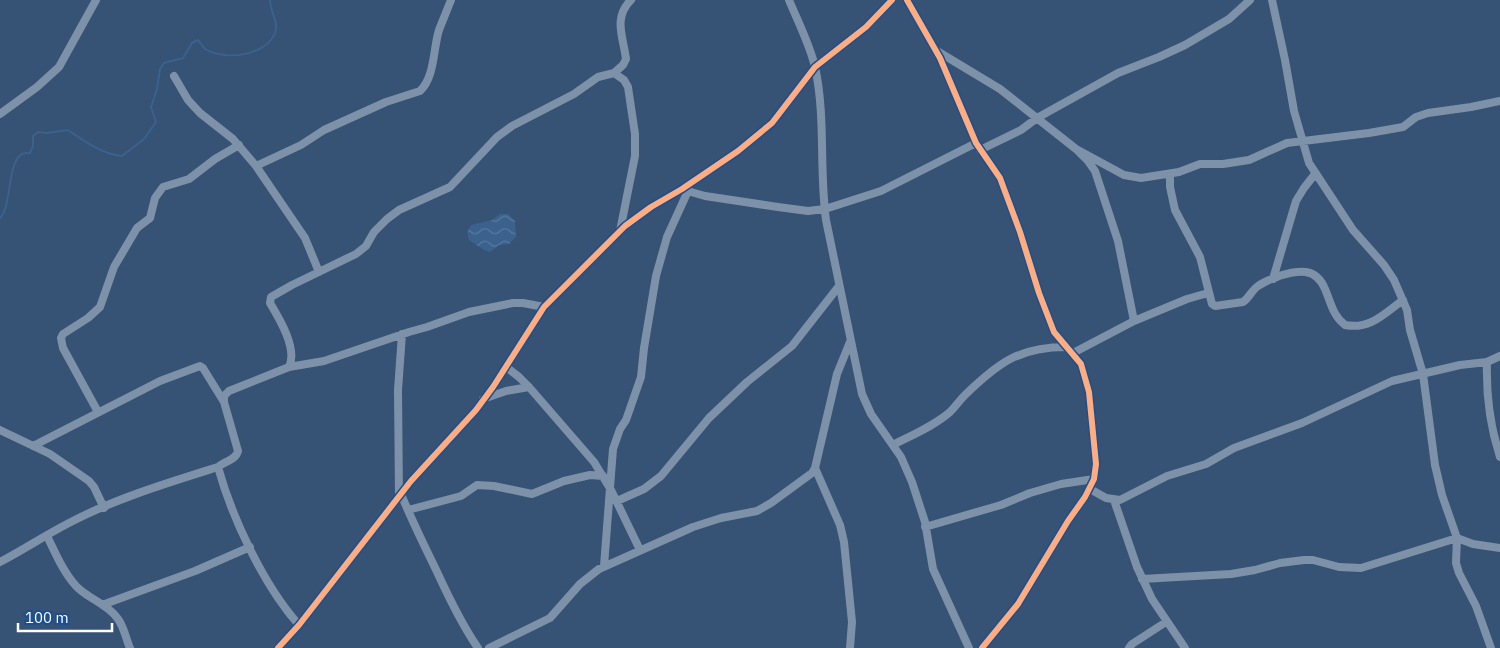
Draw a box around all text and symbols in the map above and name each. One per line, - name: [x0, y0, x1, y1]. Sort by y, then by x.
- scale bar: [18, 600, 111, 632]
- text: 100 m: [25, 608, 69, 627]

